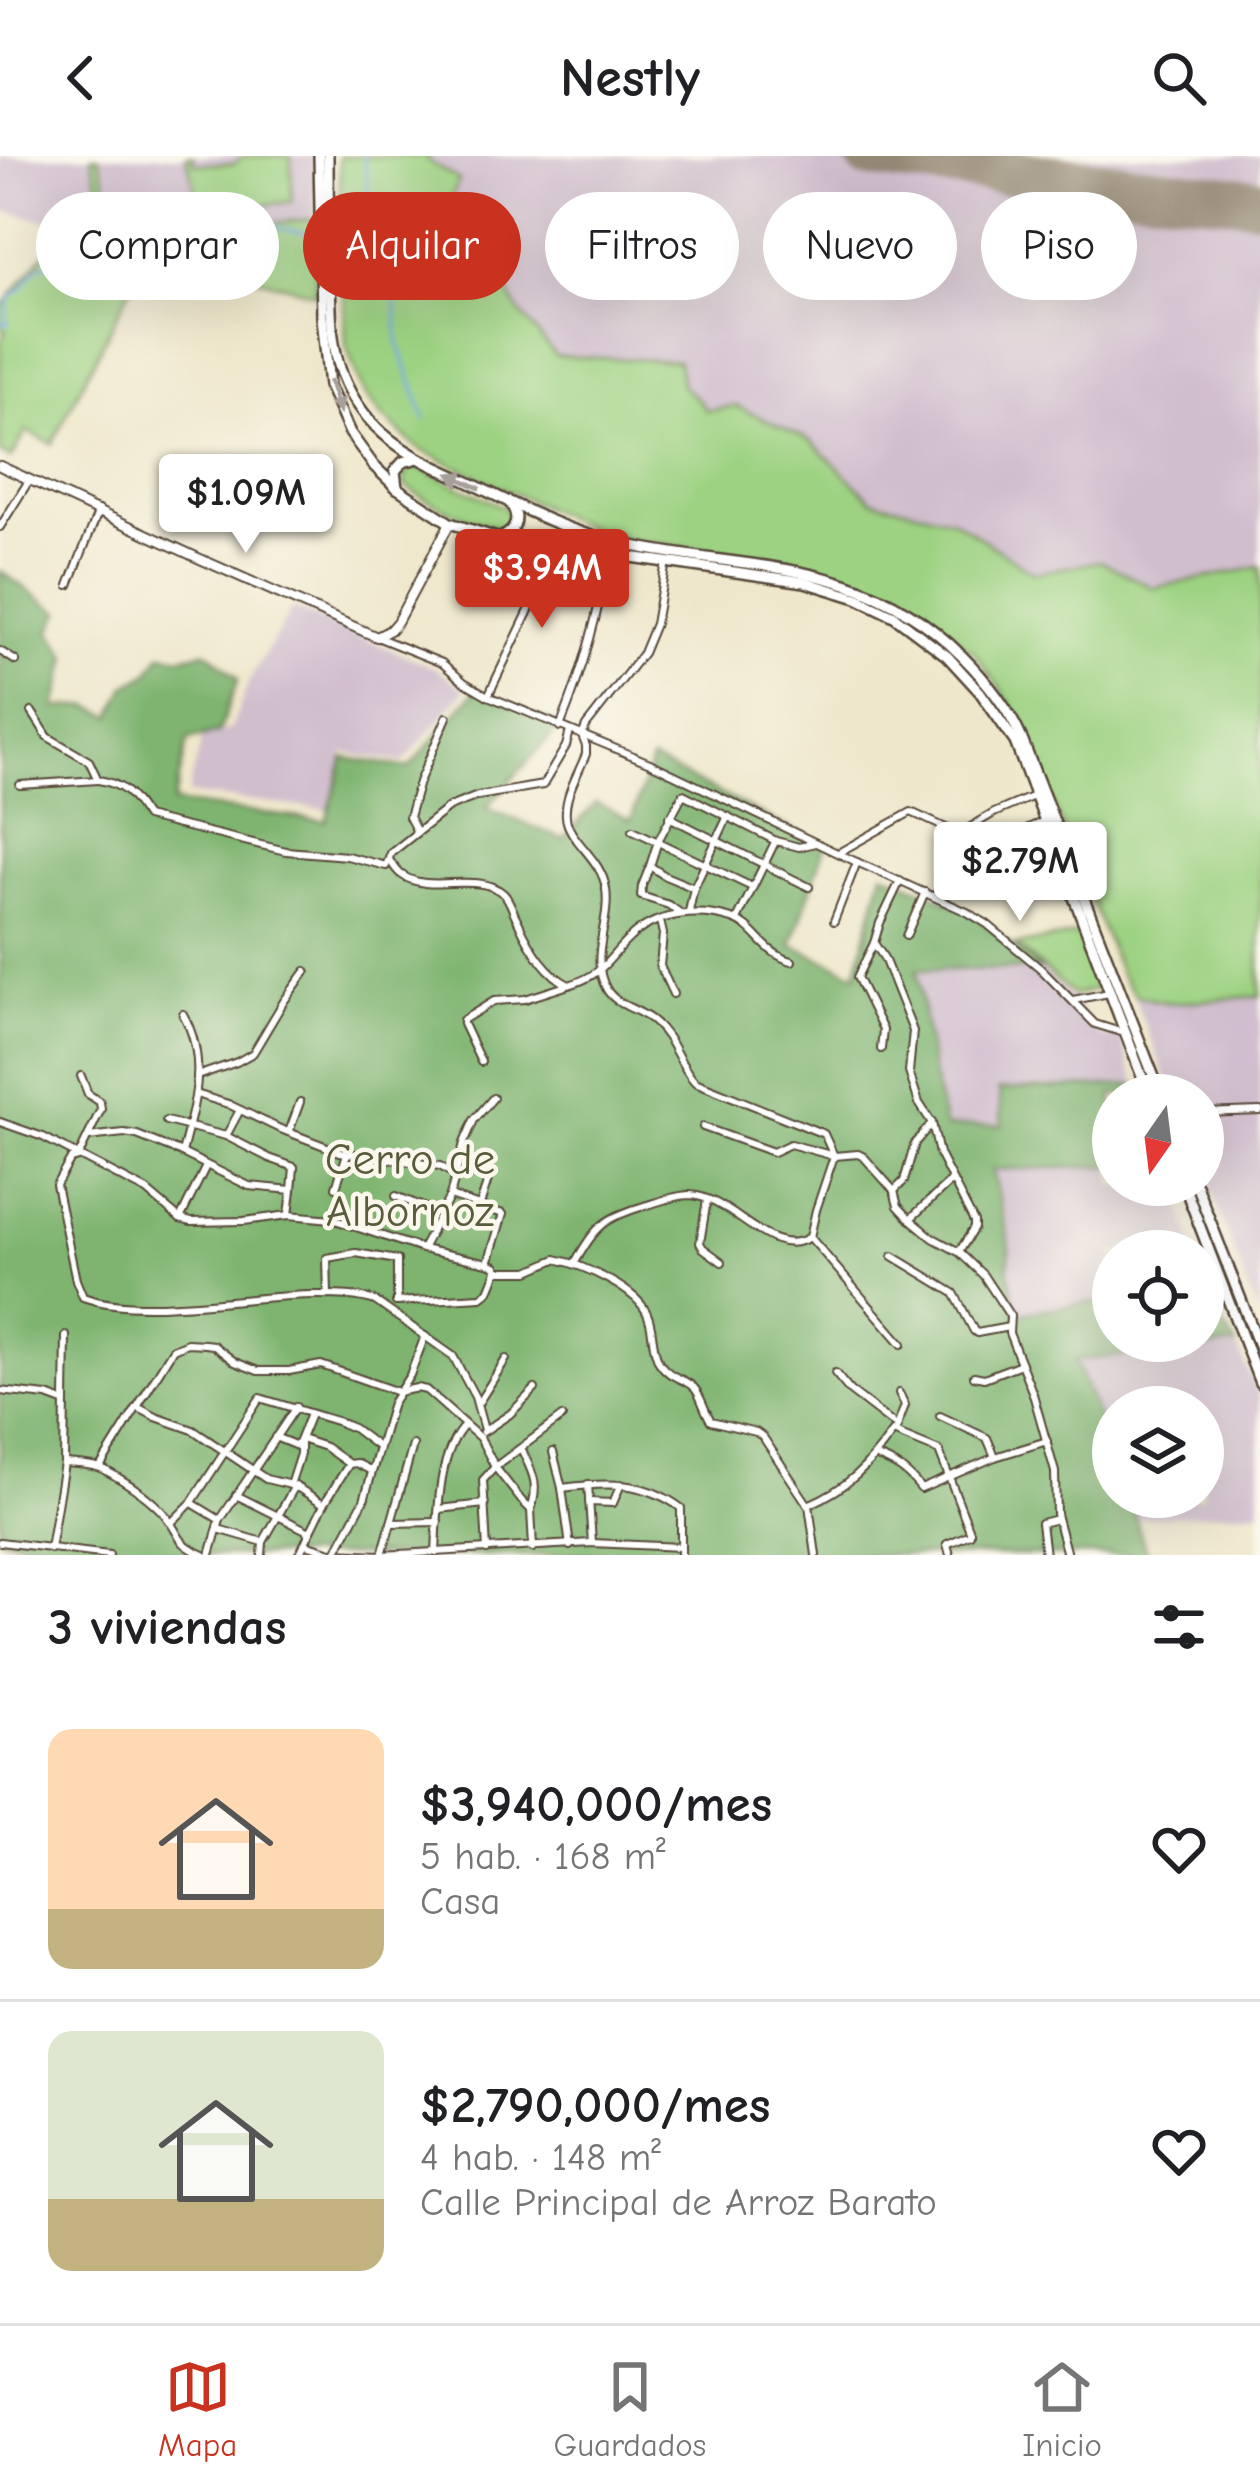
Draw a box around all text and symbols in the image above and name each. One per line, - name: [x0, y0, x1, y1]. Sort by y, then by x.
- icon: back: [48, 45, 114, 111]
- icon: search: [1146, 45, 1212, 111]
- text: Nestly: [560, 47, 700, 110]
- chip: Comprar: [36, 192, 279, 300]
- chip: Alquilar: [303, 192, 521, 300]
- chip: Filtros: [545, 192, 739, 300]
- chip: Nuevo: [763, 192, 957, 300]
- chip: Piso: [981, 192, 1137, 300]
- one-way arrow: [327, 380, 345, 416]
- pin: $1.09M: [148, 454, 344, 556]
- text: $1.09M: [186, 470, 306, 515]
- one-way arrow: [447, 470, 482, 490]
- pin: $3.94M: [444, 529, 640, 631]
- text: $3.94M: [482, 545, 602, 590]
- pin: $2.79M: [922, 822, 1118, 924]
- text: $2.79M: [961, 838, 1079, 883]
- north arrow: [1092, 1074, 1224, 1206]
- map controls: [1092, 1074, 1224, 1518]
- park label: Cerro de Albornoz: [325, 1133, 495, 1237]
- button: locate: [1092, 1230, 1224, 1362]
- button: layers: [1092, 1386, 1224, 1518]
- icon: filters: [1146, 1594, 1212, 1660]
- text: 3 viviendas: [48, 1598, 286, 1657]
- text: $3,940,000/mes: [420, 1775, 772, 1834]
- icon: home: [144, 1777, 288, 1921]
- icon: heart: [1146, 1816, 1212, 1882]
- text: 5 hab. · 168 m²: [420, 1834, 666, 1879]
- text: Casa: [420, 1879, 500, 1924]
- text: $2,790,000/mes: [420, 2076, 771, 2135]
- icon: home: [144, 2079, 288, 2223]
- icon: heart: [1146, 2118, 1212, 2184]
- text: 4 hab. · 148 m²: [420, 2135, 661, 2180]
- text: Calle Principal de Arroz Barato: [420, 2180, 937, 2225]
- tab: Mapa: [158, 2354, 237, 2464]
- tab: Guardados: [554, 2354, 706, 2464]
- tab: Inicio: [1022, 2354, 1102, 2464]

